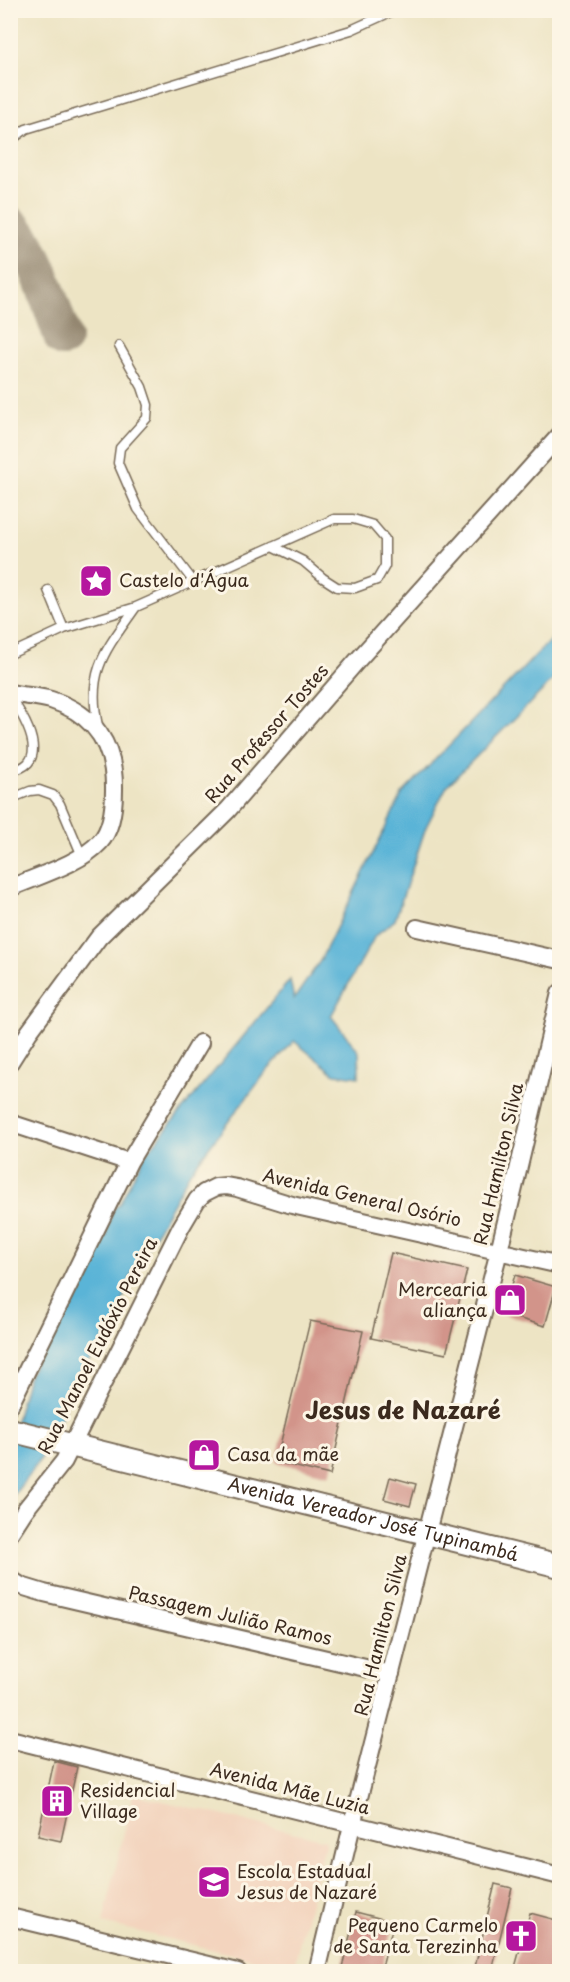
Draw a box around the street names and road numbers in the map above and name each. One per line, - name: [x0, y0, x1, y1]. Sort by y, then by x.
- street label: Rua Professor Tostes: [198, 658, 334, 809]
- street label: Rua Hamilton Silva: [466, 1080, 529, 1248]
- street label: Avenida General Osório: [260, 1161, 464, 1233]
- street label: Rua Manoel Eudóxio Pereira: [30, 1232, 164, 1459]
- street label: Avenida Vereador José Tupinambá: [225, 1469, 522, 1567]
- street label: Rua Hamilton Silva: [346, 1551, 413, 1718]
- street label: Passagem Julião Ramos: [126, 1578, 335, 1651]
- street label: Avenida Mãe Luzia: [208, 1755, 373, 1820]

